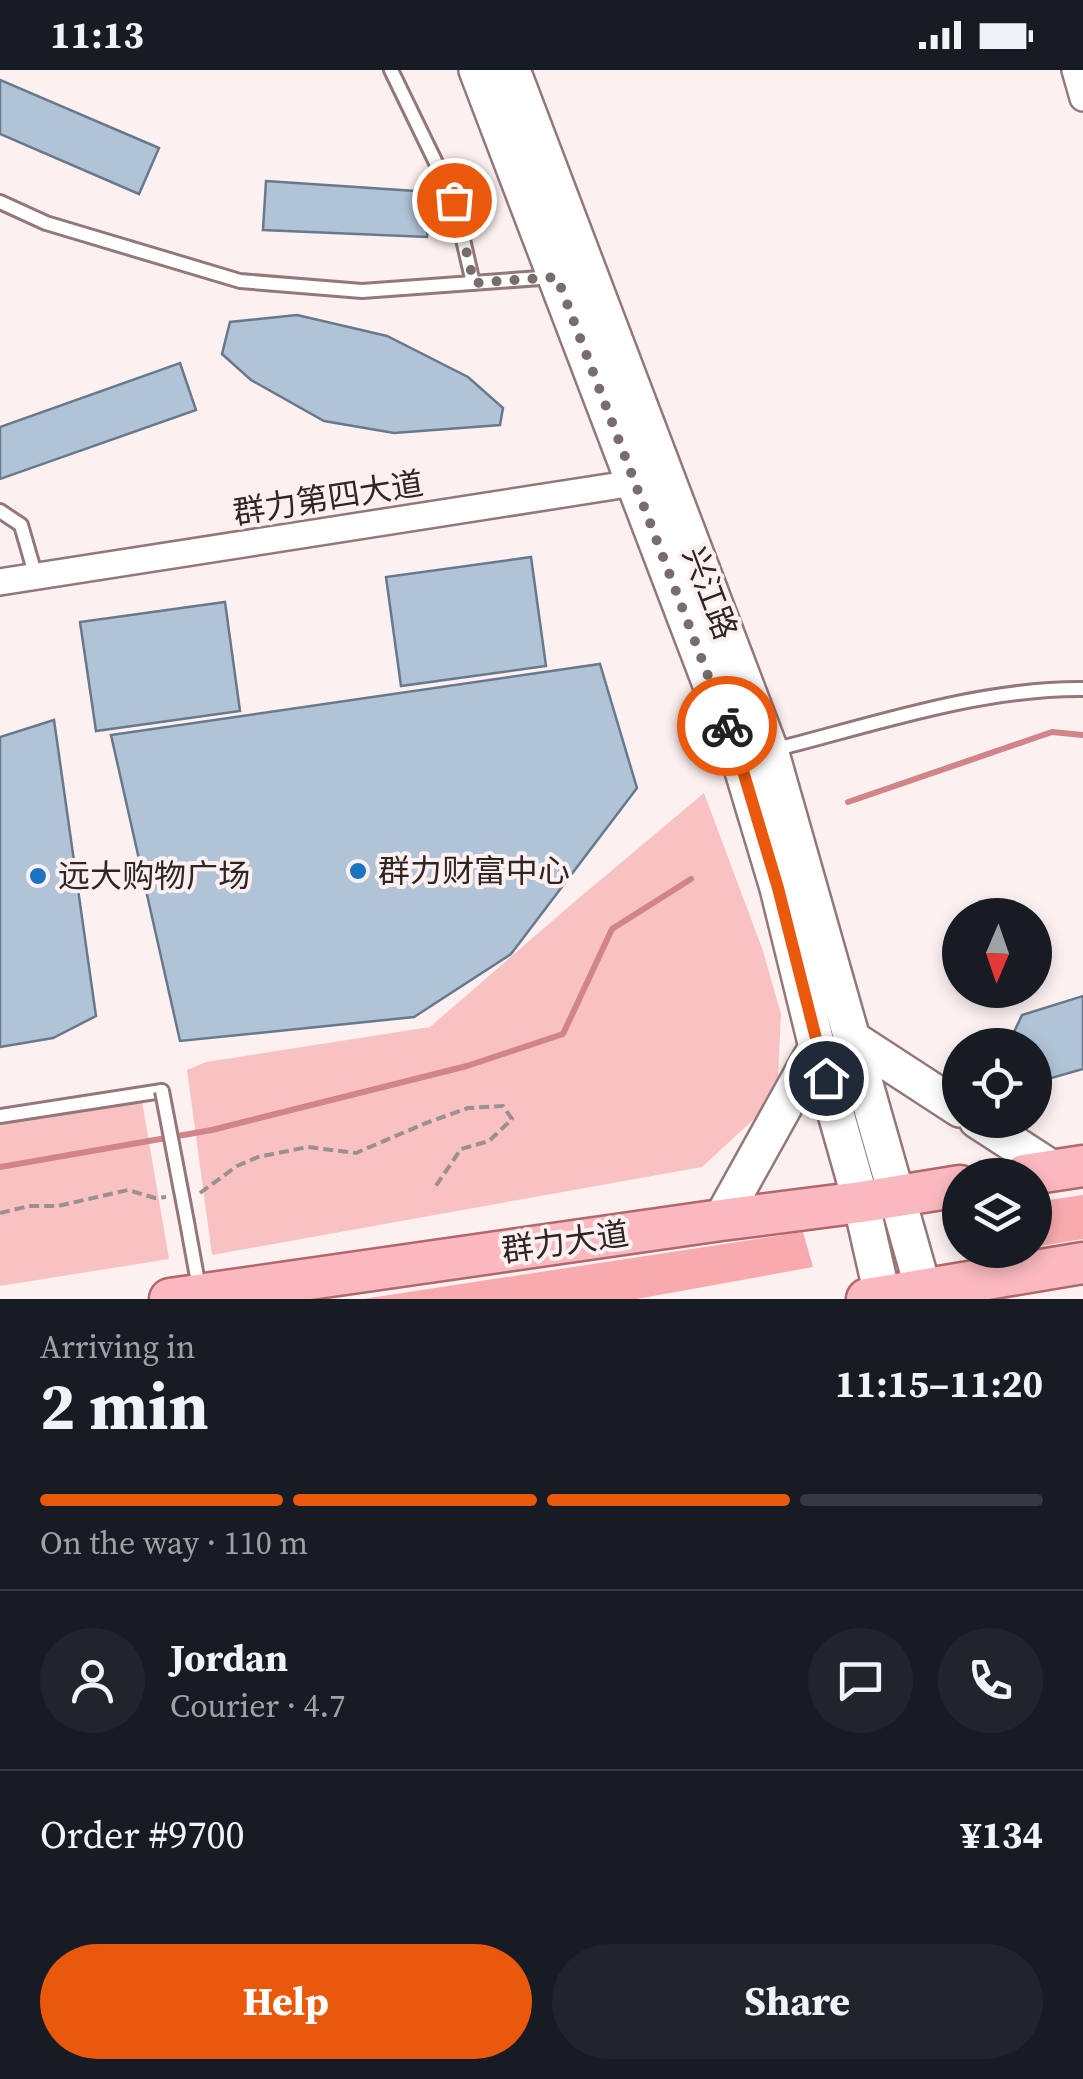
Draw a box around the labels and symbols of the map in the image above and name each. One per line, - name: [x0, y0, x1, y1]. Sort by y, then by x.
- pin: [412, 158, 497, 243]
- street label: 群力第四大道: [230, 461, 426, 535]
- street label: 兴江路: [672, 540, 748, 646]
- courier: [677, 676, 777, 776]
- place label: 群力财富中心: [378, 849, 570, 893]
- place label: 远大购物广场: [58, 854, 250, 898]
- marker: 群力财富中心: [347, 860, 369, 882]
- marker: 远大购物广场: [27, 865, 49, 887]
- north arrow: [942, 898, 1052, 1008]
- pin: [784, 1036, 869, 1121]
- street label: 群力大道: [499, 1211, 631, 1273]

